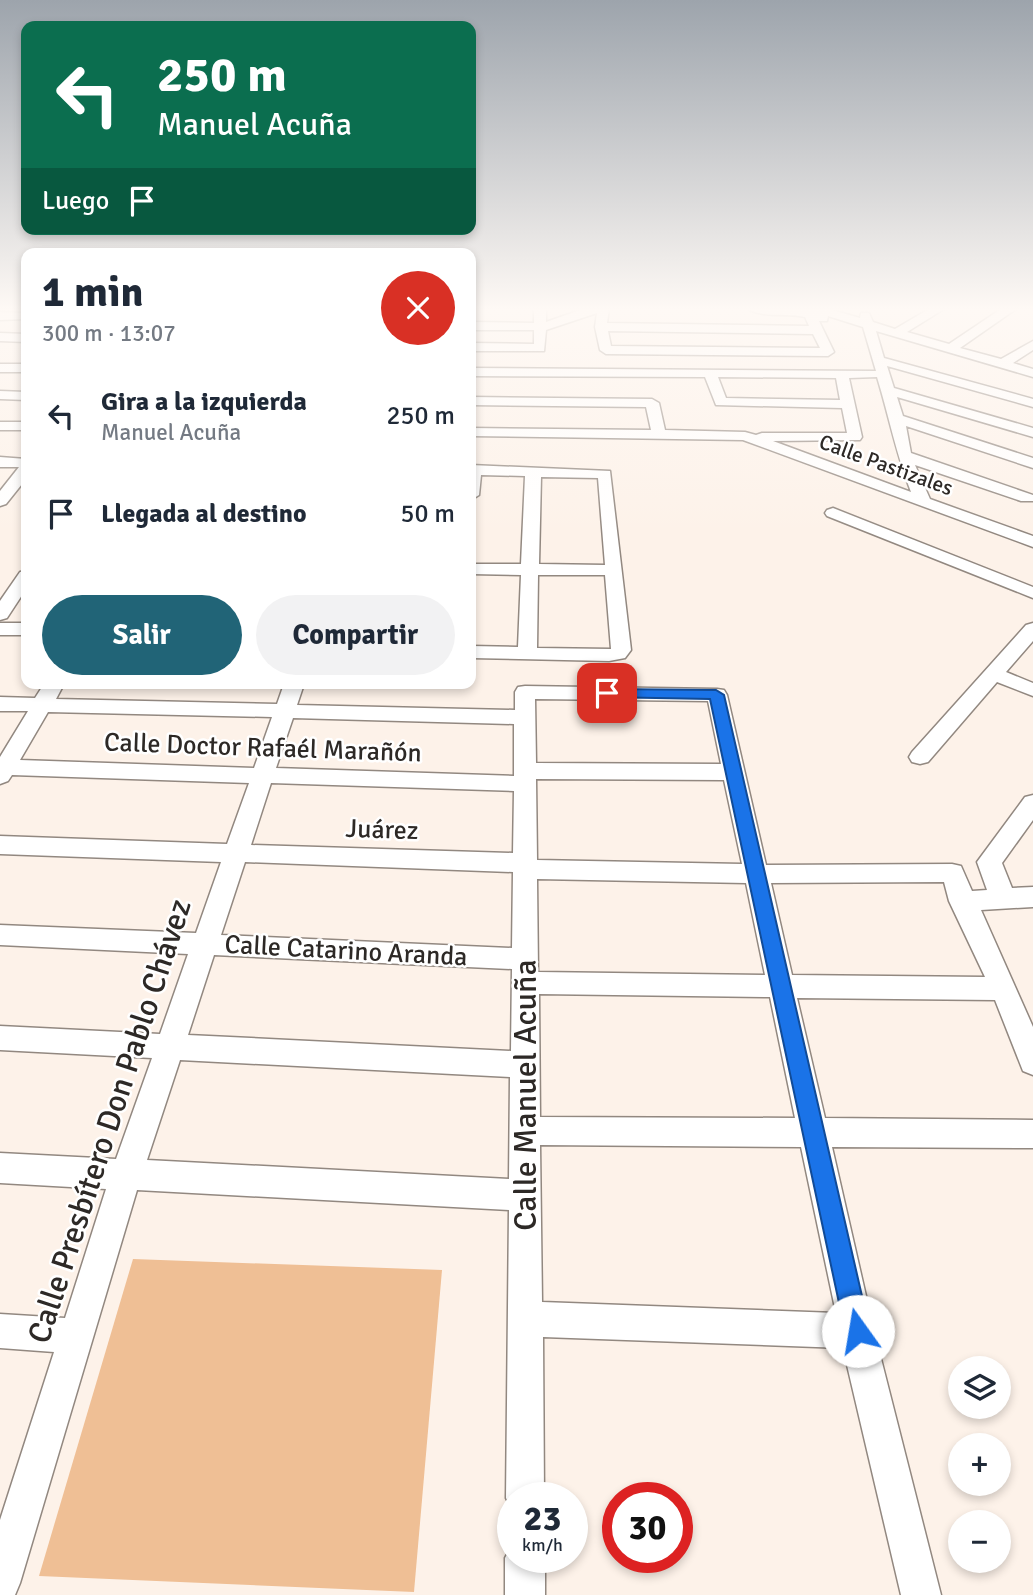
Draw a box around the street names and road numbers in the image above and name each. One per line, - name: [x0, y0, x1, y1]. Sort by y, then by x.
- street label: Calle Pastizales: [816, 429, 956, 501]
- street label: Calle Doctor Rafaél Marañón: [104, 726, 422, 770]
- street label: Juárez: [345, 813, 419, 847]
- street label: Calle Presbítero Don Pablo Chávez: [19, 894, 200, 1348]
- street label: Calle Catarino Aranda: [224, 929, 468, 973]
- street label: Calle Manuel Acuña: [506, 959, 545, 1231]

